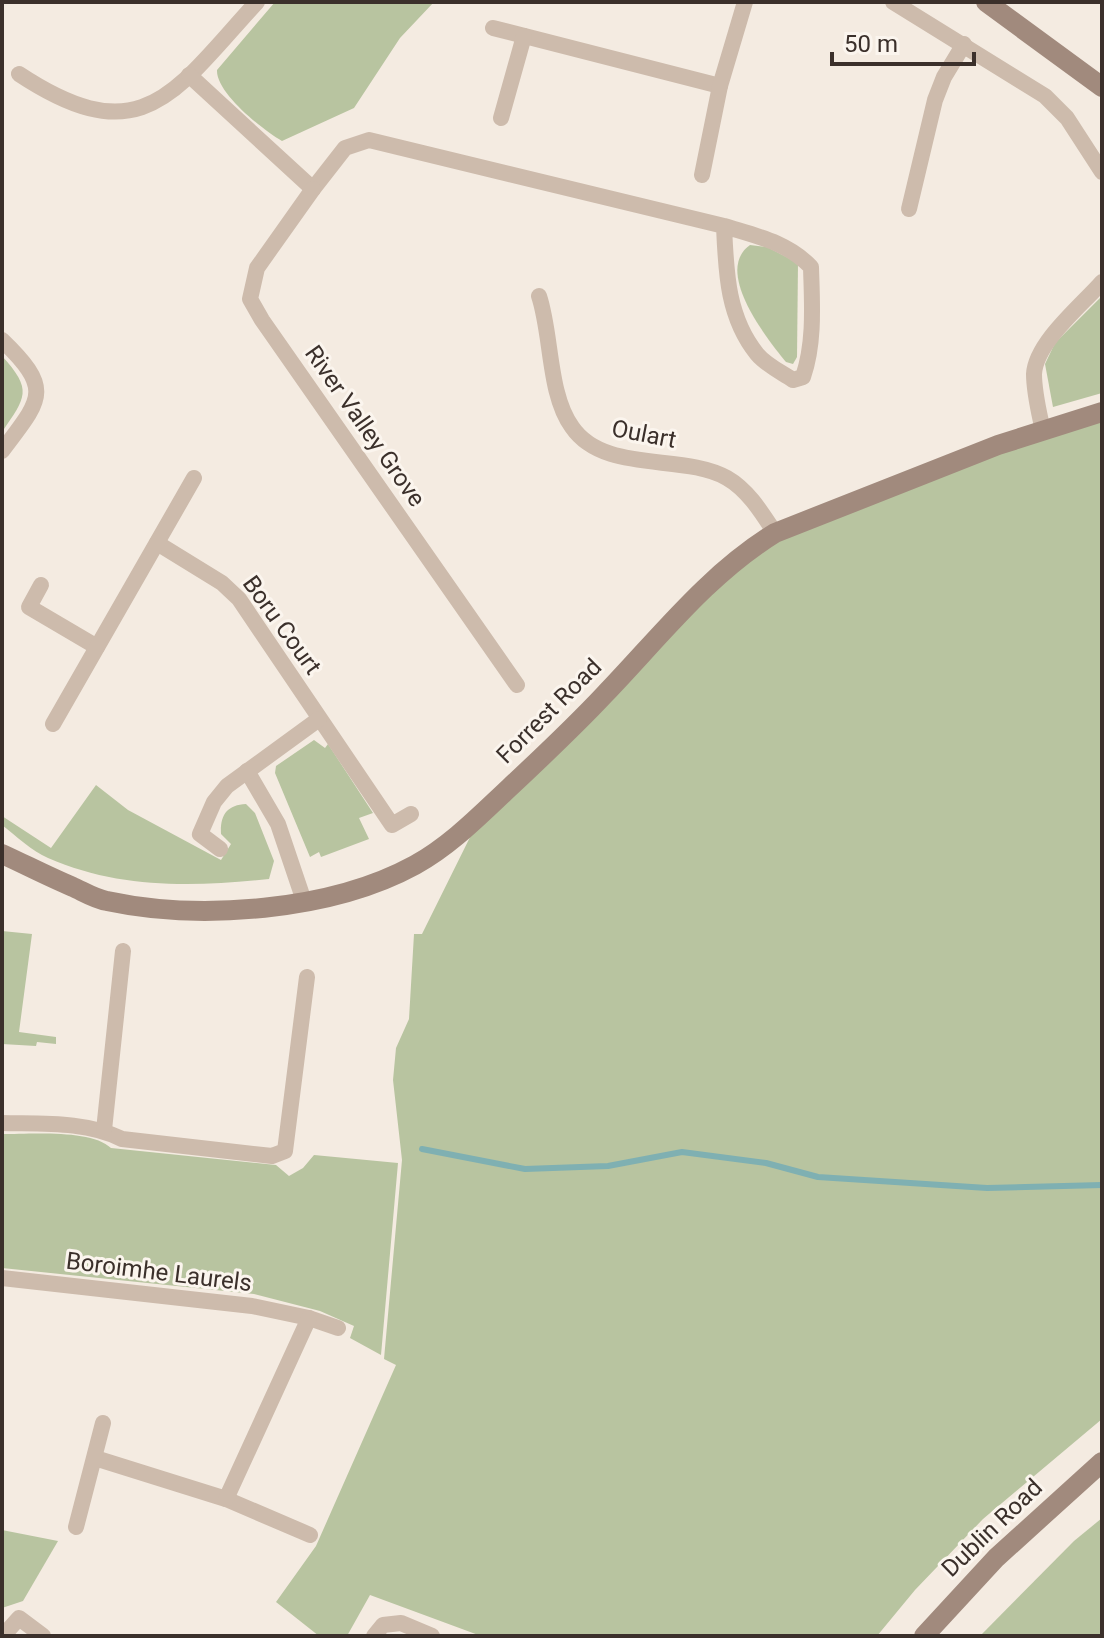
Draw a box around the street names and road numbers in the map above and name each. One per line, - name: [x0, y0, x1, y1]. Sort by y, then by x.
- street label: River Valley Grove: [299, 340, 431, 512]
- street label: Oulart: [609, 414, 679, 454]
- street label: Boru Court: [237, 570, 327, 680]
- street label: Forrest Road: [491, 653, 607, 769]
- street label: Boroimhe Laurels: [64, 1247, 254, 1297]
- street label: Dublin Road: [936, 1473, 1048, 1583]

